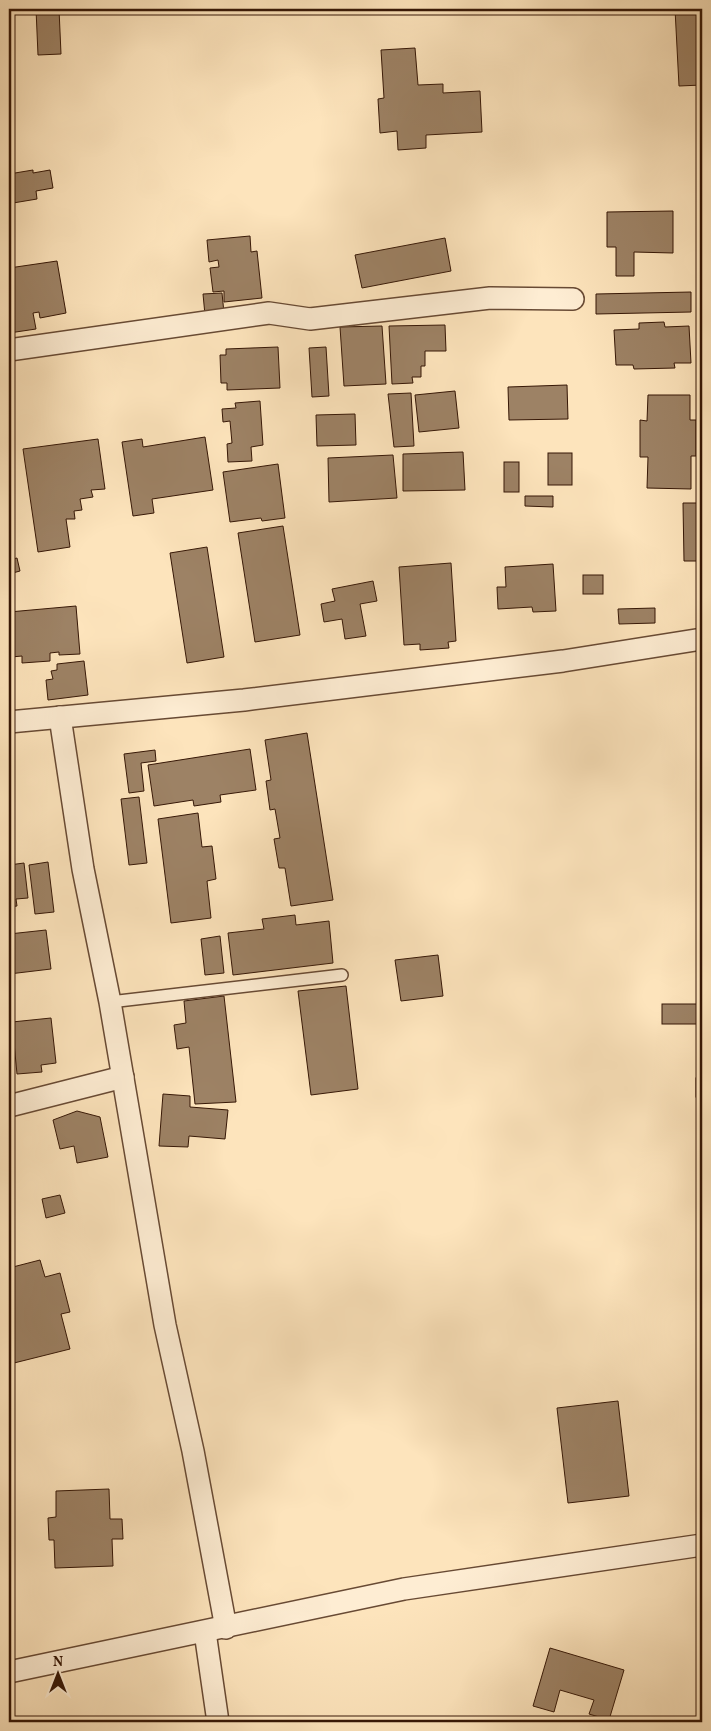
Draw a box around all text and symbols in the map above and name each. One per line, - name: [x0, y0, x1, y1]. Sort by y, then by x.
- north arrow: [32, 1648, 82, 1698]
- text: N: [53, 1653, 63, 1672]

